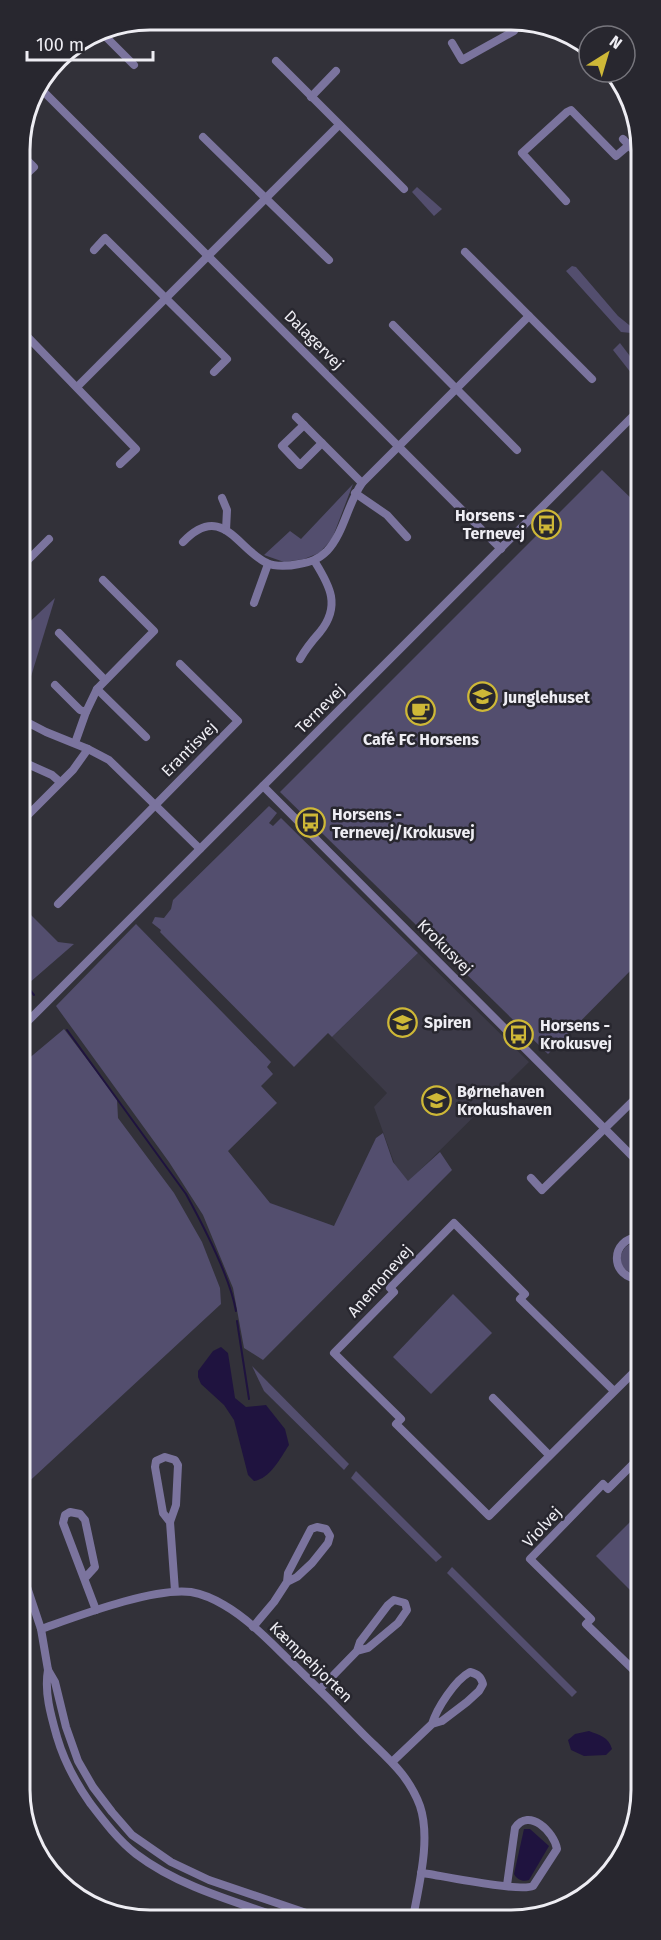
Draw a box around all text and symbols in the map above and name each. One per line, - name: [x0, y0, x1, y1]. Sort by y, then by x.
- scale bar: [27, 24, 153, 62]
- north arrow: [577, 24, 637, 84]
- text: N: [606, 32, 626, 53]
- text: 100 m: [36, 34, 84, 56]
- street label: Dalagervej: [280, 306, 348, 374]
- place label: Horsens - Ternevej: [455, 506, 525, 543]
- bus stop icon: Horsens - Ternevej: [530, 508, 562, 540]
- street label: Ternevej: [292, 681, 348, 737]
- school or university icon: Junglehuset: [466, 681, 498, 713]
- place label: Junglehuset: [502, 688, 591, 707]
- cafe icon: Café FC Horsens: [405, 695, 437, 727]
- street label: Erantisvej: [157, 717, 221, 781]
- place label: Café FC Horsens: [363, 730, 479, 749]
- place label: Horsens - Ternevej/Krokusvej: [332, 805, 475, 842]
- bus stop icon: Horsens - Ternevej/Krokusvej: [295, 807, 327, 839]
- street label: Krokusvej: [414, 916, 476, 978]
- school or university icon: Spiren: [387, 1006, 419, 1038]
- place label: Spiren: [424, 1013, 471, 1032]
- place label: Horsens - Krokusvej: [540, 1016, 612, 1053]
- bus stop icon: Horsens - Krokusvej: [503, 1018, 535, 1050]
- place label: Børnehaven Krokushaven: [457, 1082, 552, 1119]
- school or university icon: Børnehaven Krokushaven: [420, 1084, 452, 1116]
- street label: Anemonevej: [344, 1241, 416, 1321]
- street label: Violvej: [519, 1503, 565, 1551]
- street label: Kæmpehjorten: [266, 1618, 356, 1706]

